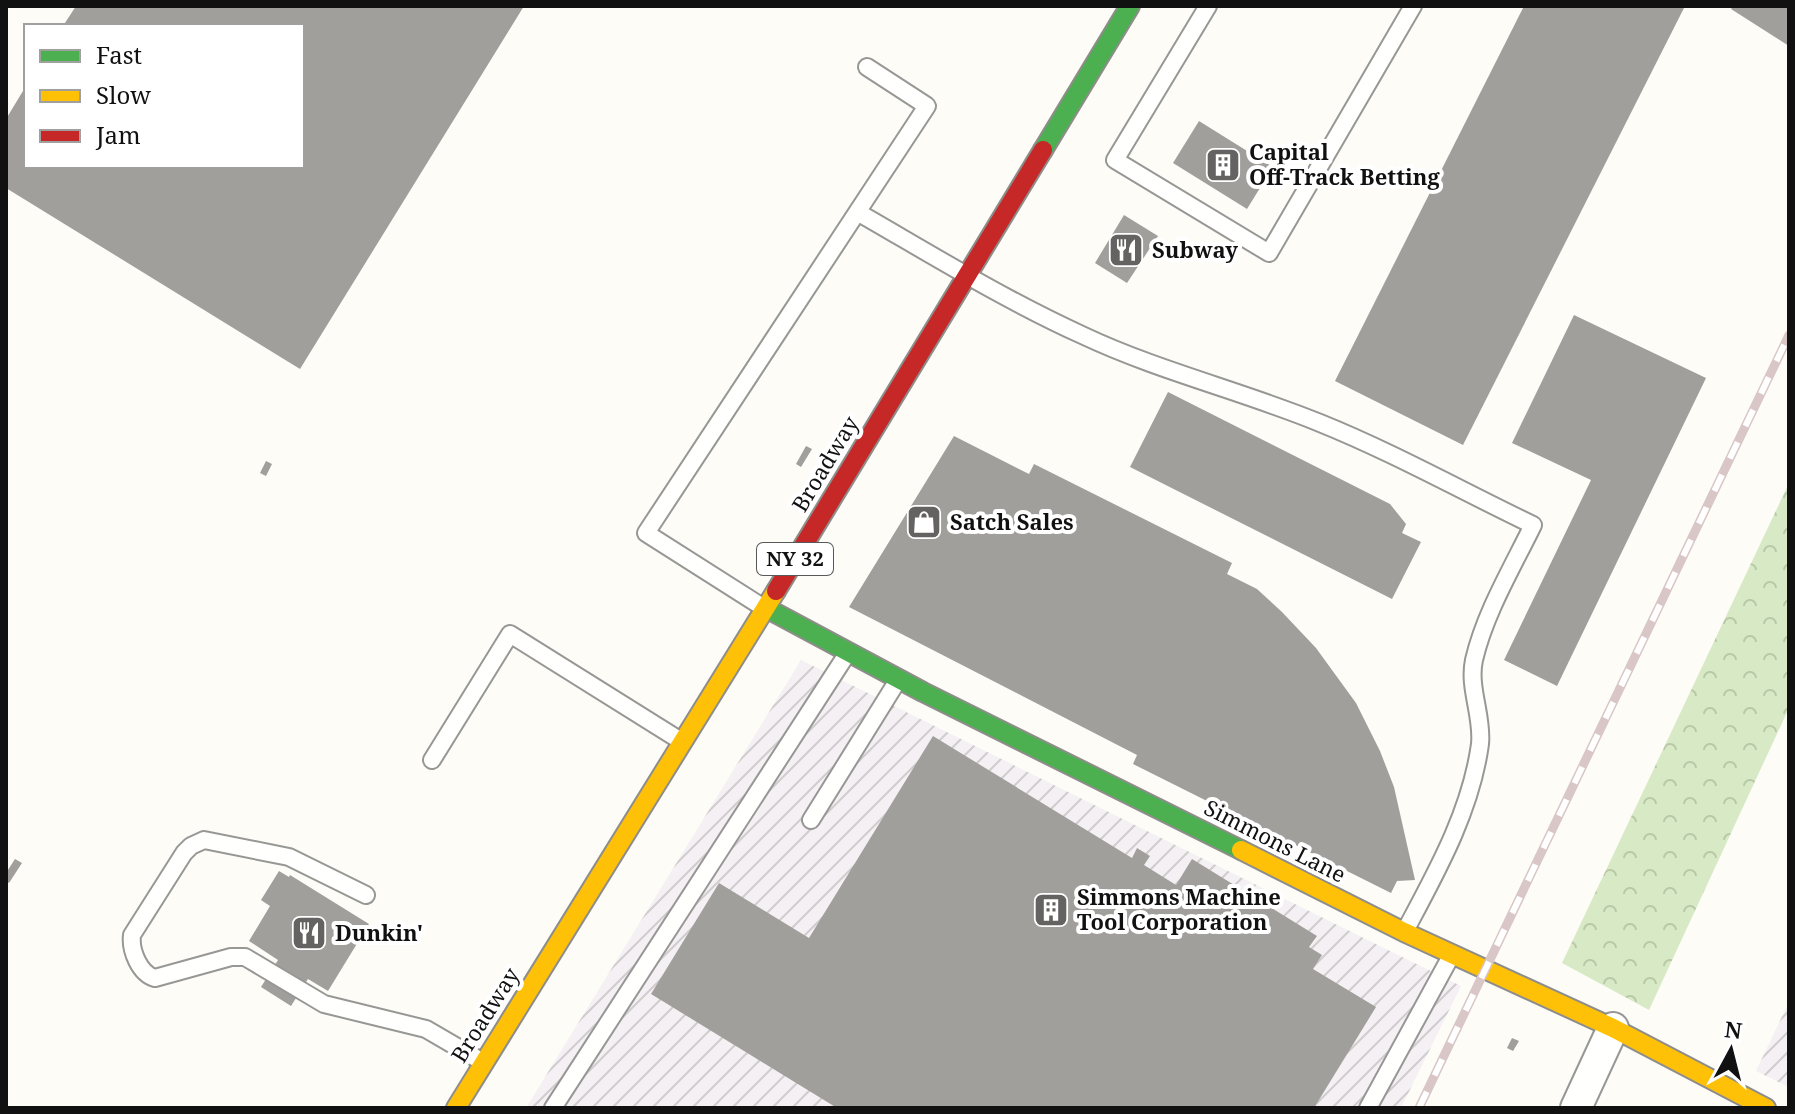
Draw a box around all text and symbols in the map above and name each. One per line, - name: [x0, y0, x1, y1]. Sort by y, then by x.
- legend: [24, 24, 304, 168]
- text: Fast: [96, 38, 142, 71]
- text: Slow: [96, 78, 151, 111]
- text: Jam: [95, 118, 141, 151]
- place label: Capital Off-Track Betting: [1249, 136, 1440, 191]
- building icon: Capital Off-Track Betting: [1204, 146, 1242, 184]
- restaurant icon: Subway: [1107, 231, 1145, 269]
- place label: Subway: [1152, 234, 1238, 264]
- street label: Broadway: [784, 410, 865, 517]
- shop icon: Satch Sales: [905, 503, 943, 541]
- place label: Satch Sales: [950, 506, 1074, 536]
- road number: NY 32: [757, 543, 833, 575]
- street label: Simmons Lane: [1200, 792, 1351, 889]
- place label: Simmons Machine Tool Corporation: [1077, 881, 1281, 936]
- building icon: Simmons Machine Tool Corporation: [1032, 891, 1070, 929]
- restaurant icon: Dunkin': [290, 914, 328, 952]
- place label: Dunkin': [335, 917, 423, 947]
- street label: Broadway: [443, 961, 525, 1068]
- north arrow: [1691, 1010, 1771, 1090]
- text: N: [1723, 1013, 1744, 1045]

